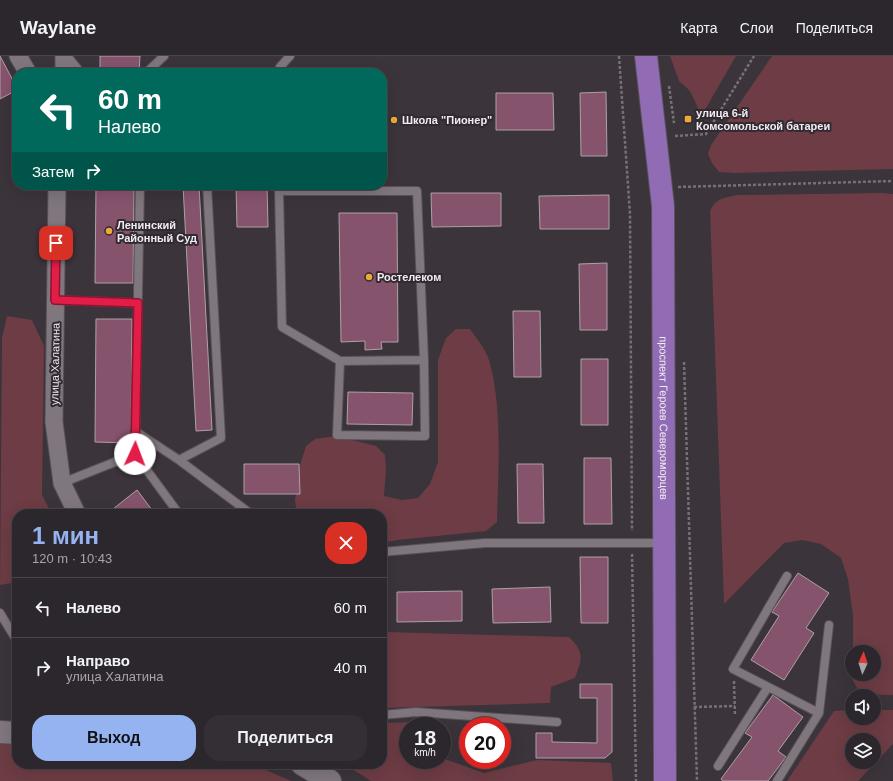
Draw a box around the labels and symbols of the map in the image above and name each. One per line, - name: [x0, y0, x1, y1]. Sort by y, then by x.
- place label: улица 6-й Комсомольской батареи: [696, 107, 830, 132]
- place label: Школа "Пионер": [402, 114, 492, 126]
- marker: улица 6-й Комсомольской батареи: [683, 114, 693, 124]
- marker: Школа "Пионер": [389, 115, 399, 125]
- place label: Ленинский Районный Суд: [117, 219, 197, 244]
- pin: [39, 226, 73, 260]
- marker: Ленинский Районный Суд: [104, 226, 114, 236]
- place label: Ростелеком: [377, 271, 441, 283]
- marker: Ростелеком: [364, 272, 374, 282]
- street label: улица Халатина: [48, 322, 62, 405]
- street label: проспект Героев Североморцев: [657, 336, 670, 500]
- position arrow: [114, 433, 156, 475]
- north arrow: [845, 645, 881, 681]
- speed limit sign: 20: [459, 717, 511, 769]

